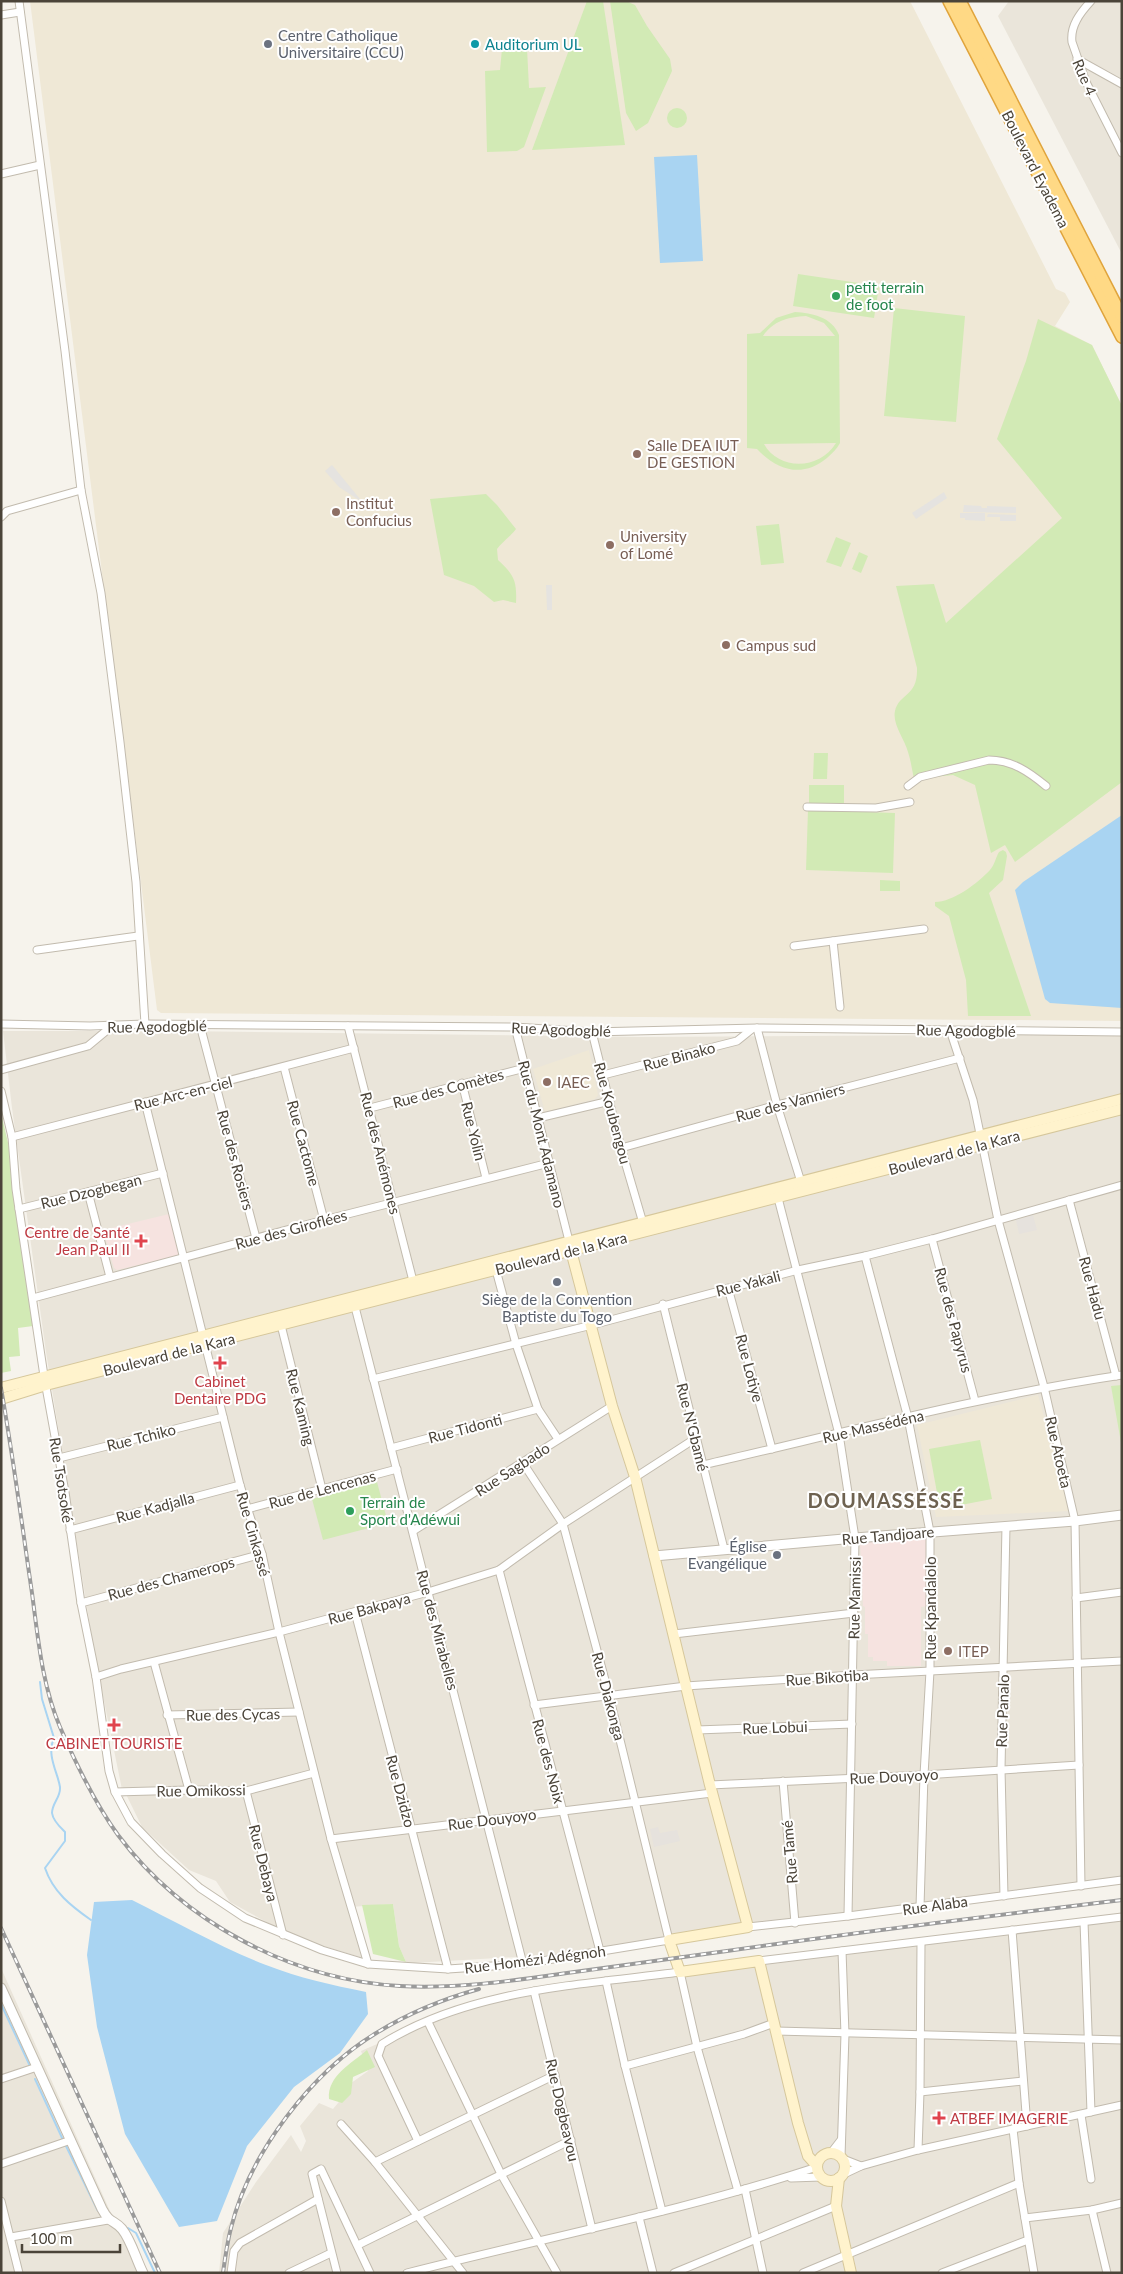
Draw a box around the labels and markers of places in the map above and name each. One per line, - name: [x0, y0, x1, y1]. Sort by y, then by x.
- place label: Centre Catholique Universitaire (CCU): [278, 26, 404, 61]
- place label: Auditorium UL: [485, 35, 582, 53]
- marker: Centre Catholique Universitaire (CCU): [262, 38, 274, 50]
- marker: Auditorium UL: [469, 38, 481, 50]
- place label: petit terrain de foot: [846, 278, 924, 313]
- marker: petit terrain de foot: [830, 290, 842, 302]
- place label: Salle DEA IUT DE GESTION: [647, 436, 739, 471]
- marker: Salle DEA IUT DE GESTION: [631, 448, 643, 460]
- place label: Institut Confucius: [346, 494, 412, 529]
- marker: Institut Confucius: [330, 506, 342, 518]
- place label: University of Lomé: [620, 527, 687, 562]
- marker: University of Lomé: [604, 539, 616, 551]
- place label: Campus sud: [736, 636, 816, 654]
- marker: Campus sud: [720, 639, 732, 651]
- place label: IAEC: [557, 1073, 590, 1091]
- marker: IAEC: [541, 1076, 553, 1088]
- place label: Centre de Santé Jean Paul II: [24, 1223, 130, 1258]
- marker: Centre de Santé Jean Paul II: [134, 1234, 148, 1248]
- marker: Siège de la Convention Baptiste du Togo: [551, 1276, 563, 1288]
- place label: Siège de la Convention Baptiste du Togo: [482, 1290, 632, 1325]
- marker: Cabinet Dentaire PDG: [213, 1356, 227, 1370]
- place label: Cabinet Dentaire PDG: [174, 1372, 266, 1407]
- place label: Terrain de Sport d'Adéwui: [360, 1493, 460, 1528]
- marker: Terrain de Sport d'Adéwui: [344, 1505, 356, 1517]
- place label: Église Evangélique: [688, 1537, 767, 1572]
- marker: Église Evangélique: [771, 1549, 783, 1561]
- place label: ITEP: [958, 1642, 989, 1660]
- marker: ITEP: [942, 1645, 954, 1657]
- marker: CABINET TOURISTE: [107, 1718, 121, 1732]
- place label: CABINET TOURISTE: [46, 1734, 182, 1752]
- place label: ATBEF IMAGERIE: [950, 2109, 1068, 2127]
- marker: ATBEF IMAGERIE: [932, 2111, 946, 2125]

